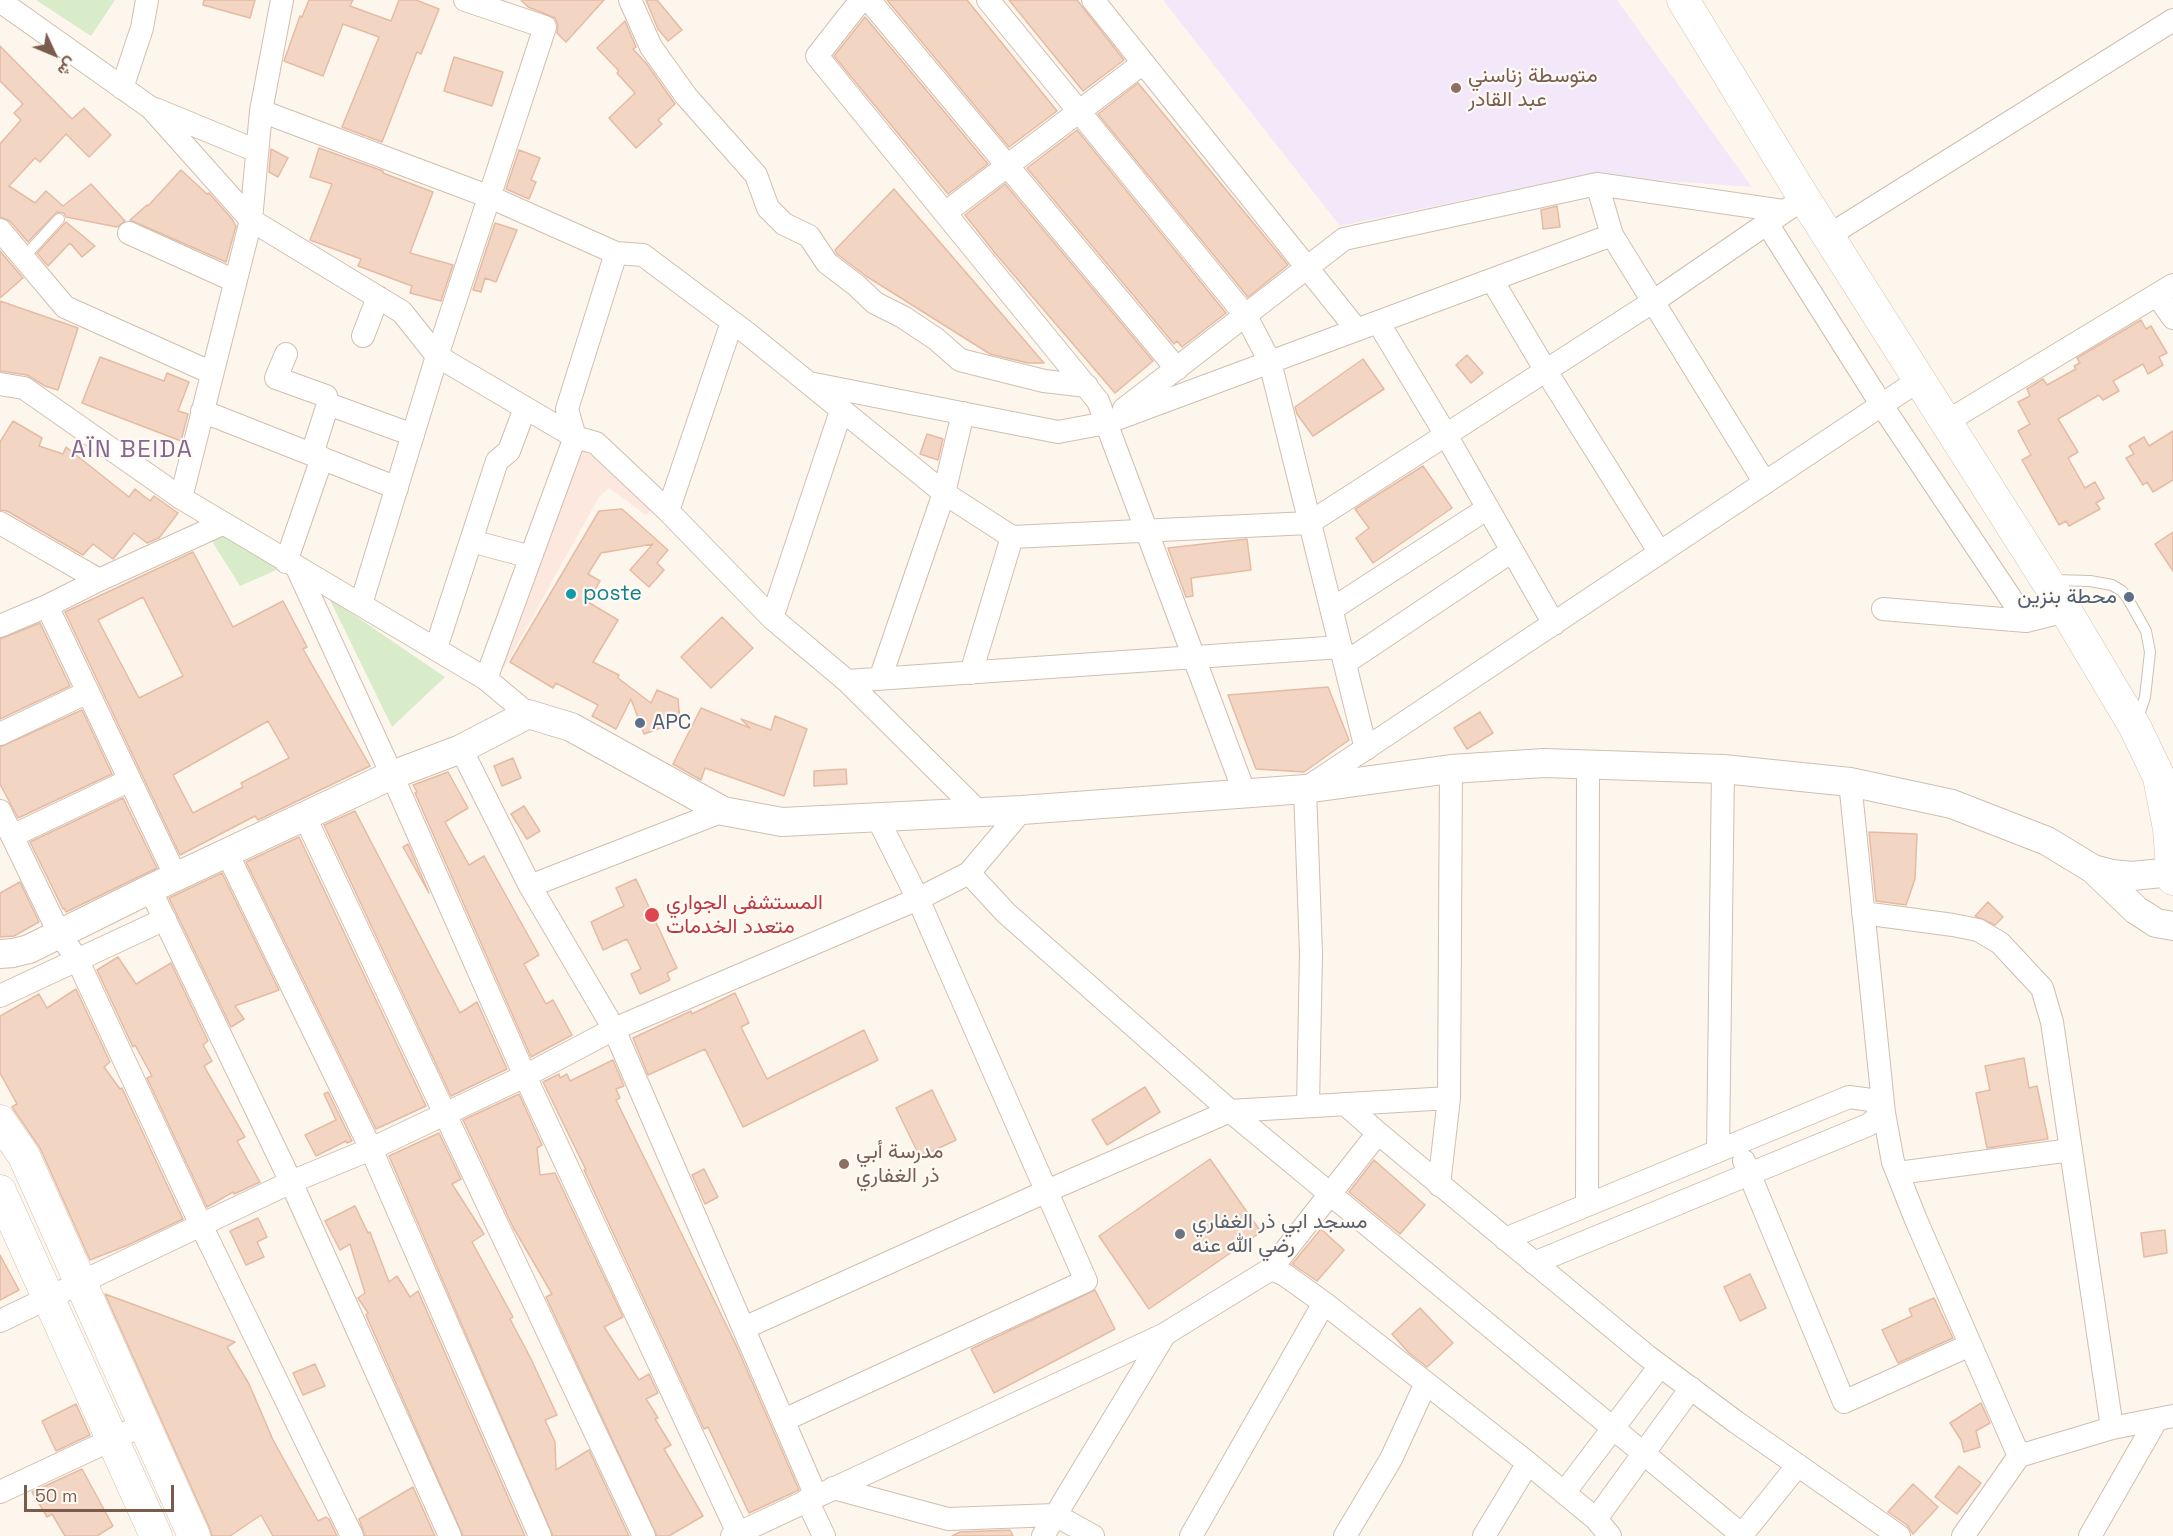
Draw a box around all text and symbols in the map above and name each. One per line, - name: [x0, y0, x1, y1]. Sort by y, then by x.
- north arrow: [24, 24, 84, 84]
- text: ش: [53, 53, 82, 81]
- place label: متوسطة زناسني عبد القادر: [1468, 63, 1598, 113]
- marker: متوسطة زناسني عبد القادر: [1449, 81, 1463, 95]
- district label: AÏN BEIDA: [71, 436, 193, 464]
- place label: poste: [583, 581, 642, 607]
- place label: محطة بنزين: [2017, 584, 2117, 610]
- marker: poste: [564, 587, 578, 601]
- marker: محطة بنزين: [2122, 590, 2136, 604]
- place label: APC: [652, 710, 691, 736]
- marker: APC: [633, 716, 647, 730]
- place label: المستشفى الجواري متعدد الخدمات: [666, 890, 823, 940]
- marker: المستشفى الجواري متعدد الخدمات: [643, 906, 661, 924]
- place label: مدرسة أبي ذر الغفاري: [856, 1139, 943, 1189]
- marker: مدرسة أبي ذر الغفاري: [837, 1157, 851, 1171]
- place label: مسجد ابي ذر الغفاري رضي الله عنه: [1192, 1209, 1367, 1259]
- marker: مسجد ابي ذر الغفاري رضي الله عنه: [1173, 1227, 1187, 1241]
- scale bar: [27, 1473, 177, 1511]
- text: 50 m: [35, 1484, 77, 1507]

